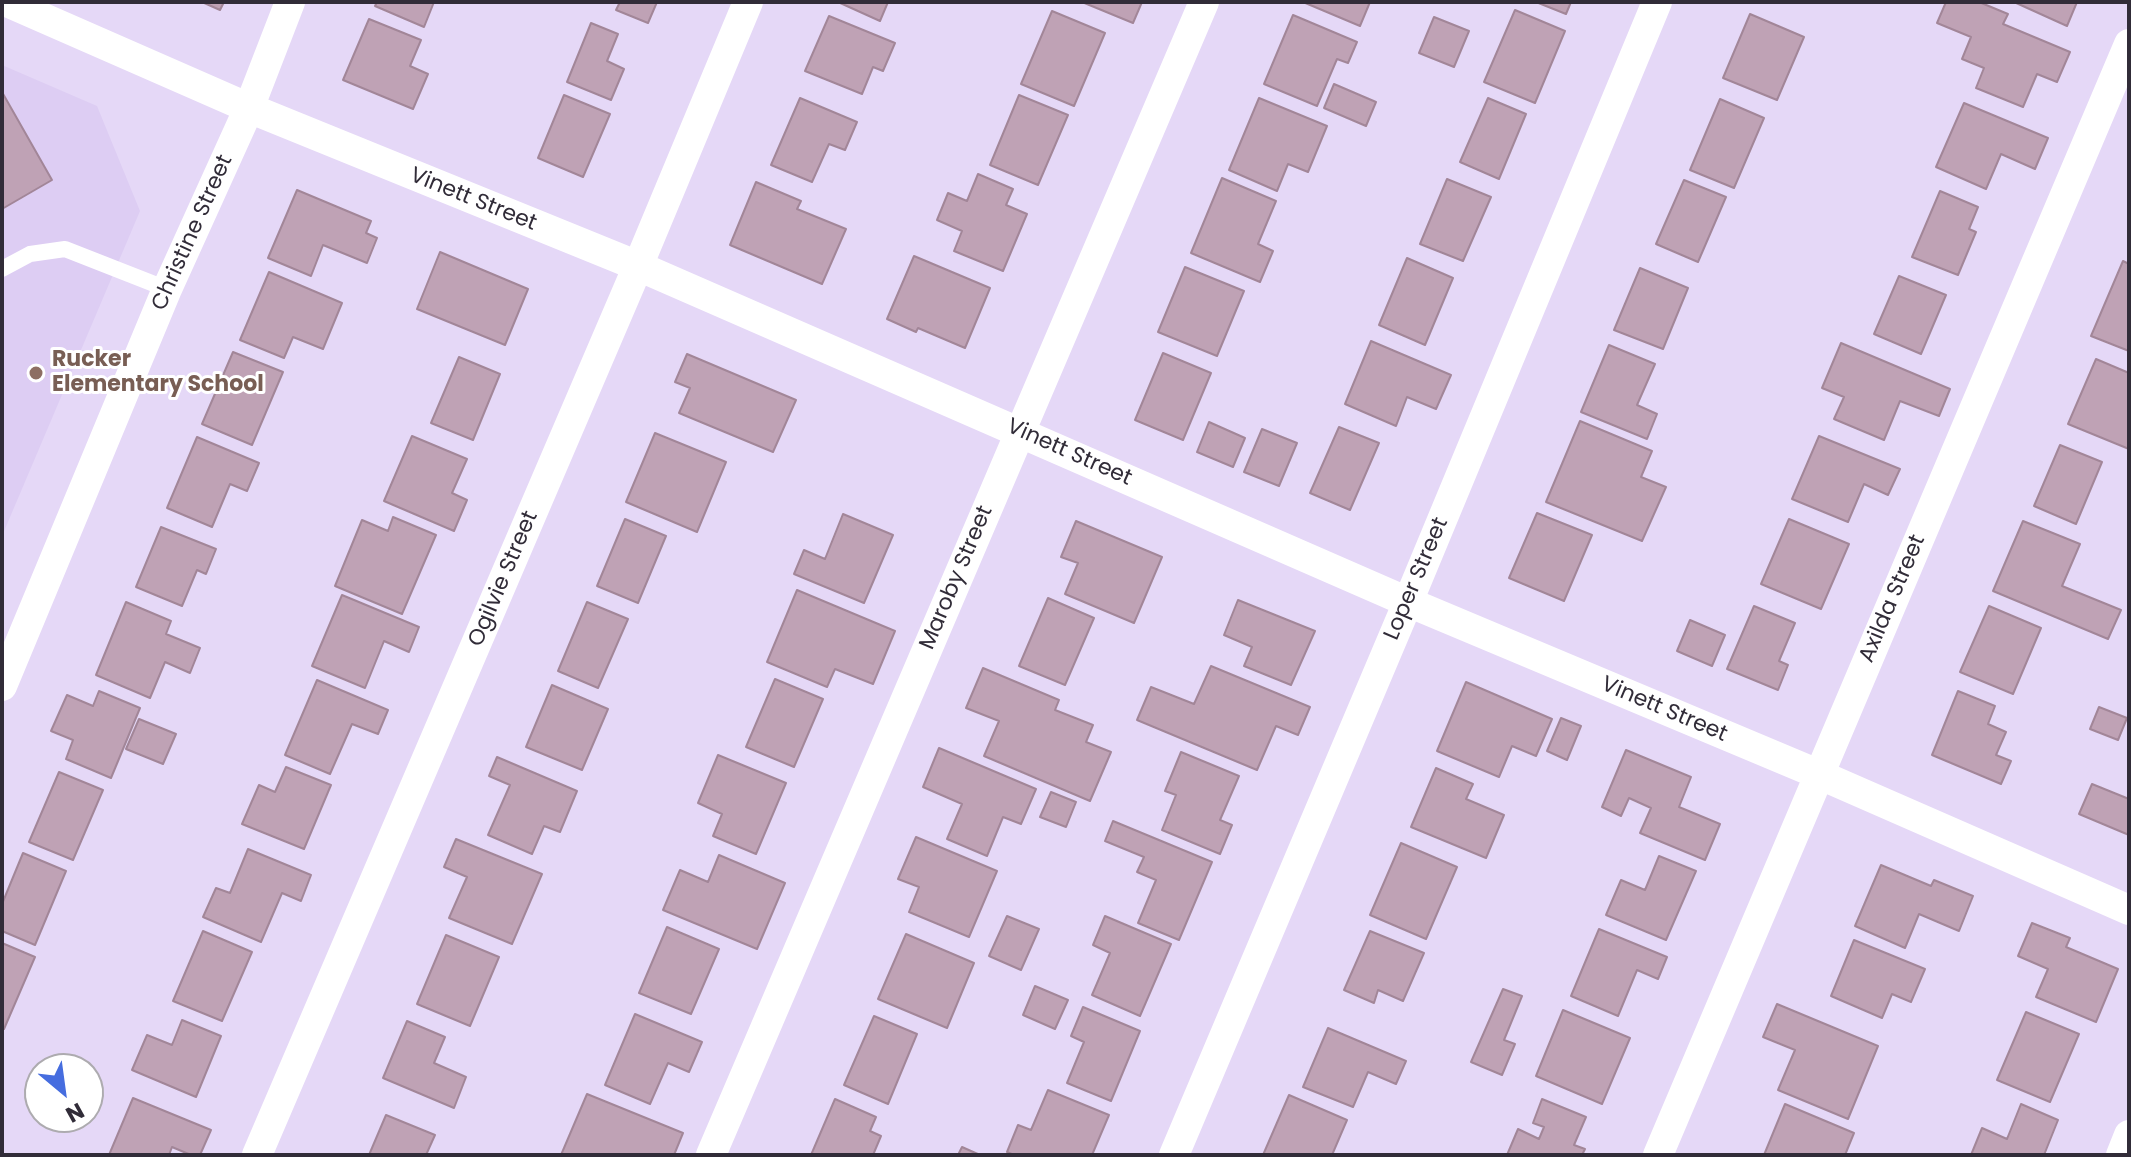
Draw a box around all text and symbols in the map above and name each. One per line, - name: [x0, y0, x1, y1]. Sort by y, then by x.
- street label: Christine Street: [147, 151, 239, 315]
- street label: Vinett Street: [406, 163, 540, 237]
- place label: Rucker Elementary School: [52, 347, 264, 398]
- marker: Rucker Elementary School: [27, 364, 45, 382]
- street label: Vinett Street: [1002, 414, 1136, 492]
- street label: Maroby Street: [915, 502, 999, 654]
- street label: Ogilvie Street: [464, 507, 544, 651]
- street label: Loper Street: [1379, 514, 1455, 644]
- street label: Axilda Street: [1854, 531, 1932, 667]
- street label: Vinett Street: [1597, 672, 1731, 748]
- north arrow: [24, 1053, 104, 1133]
- text: N: [60, 1095, 90, 1130]

